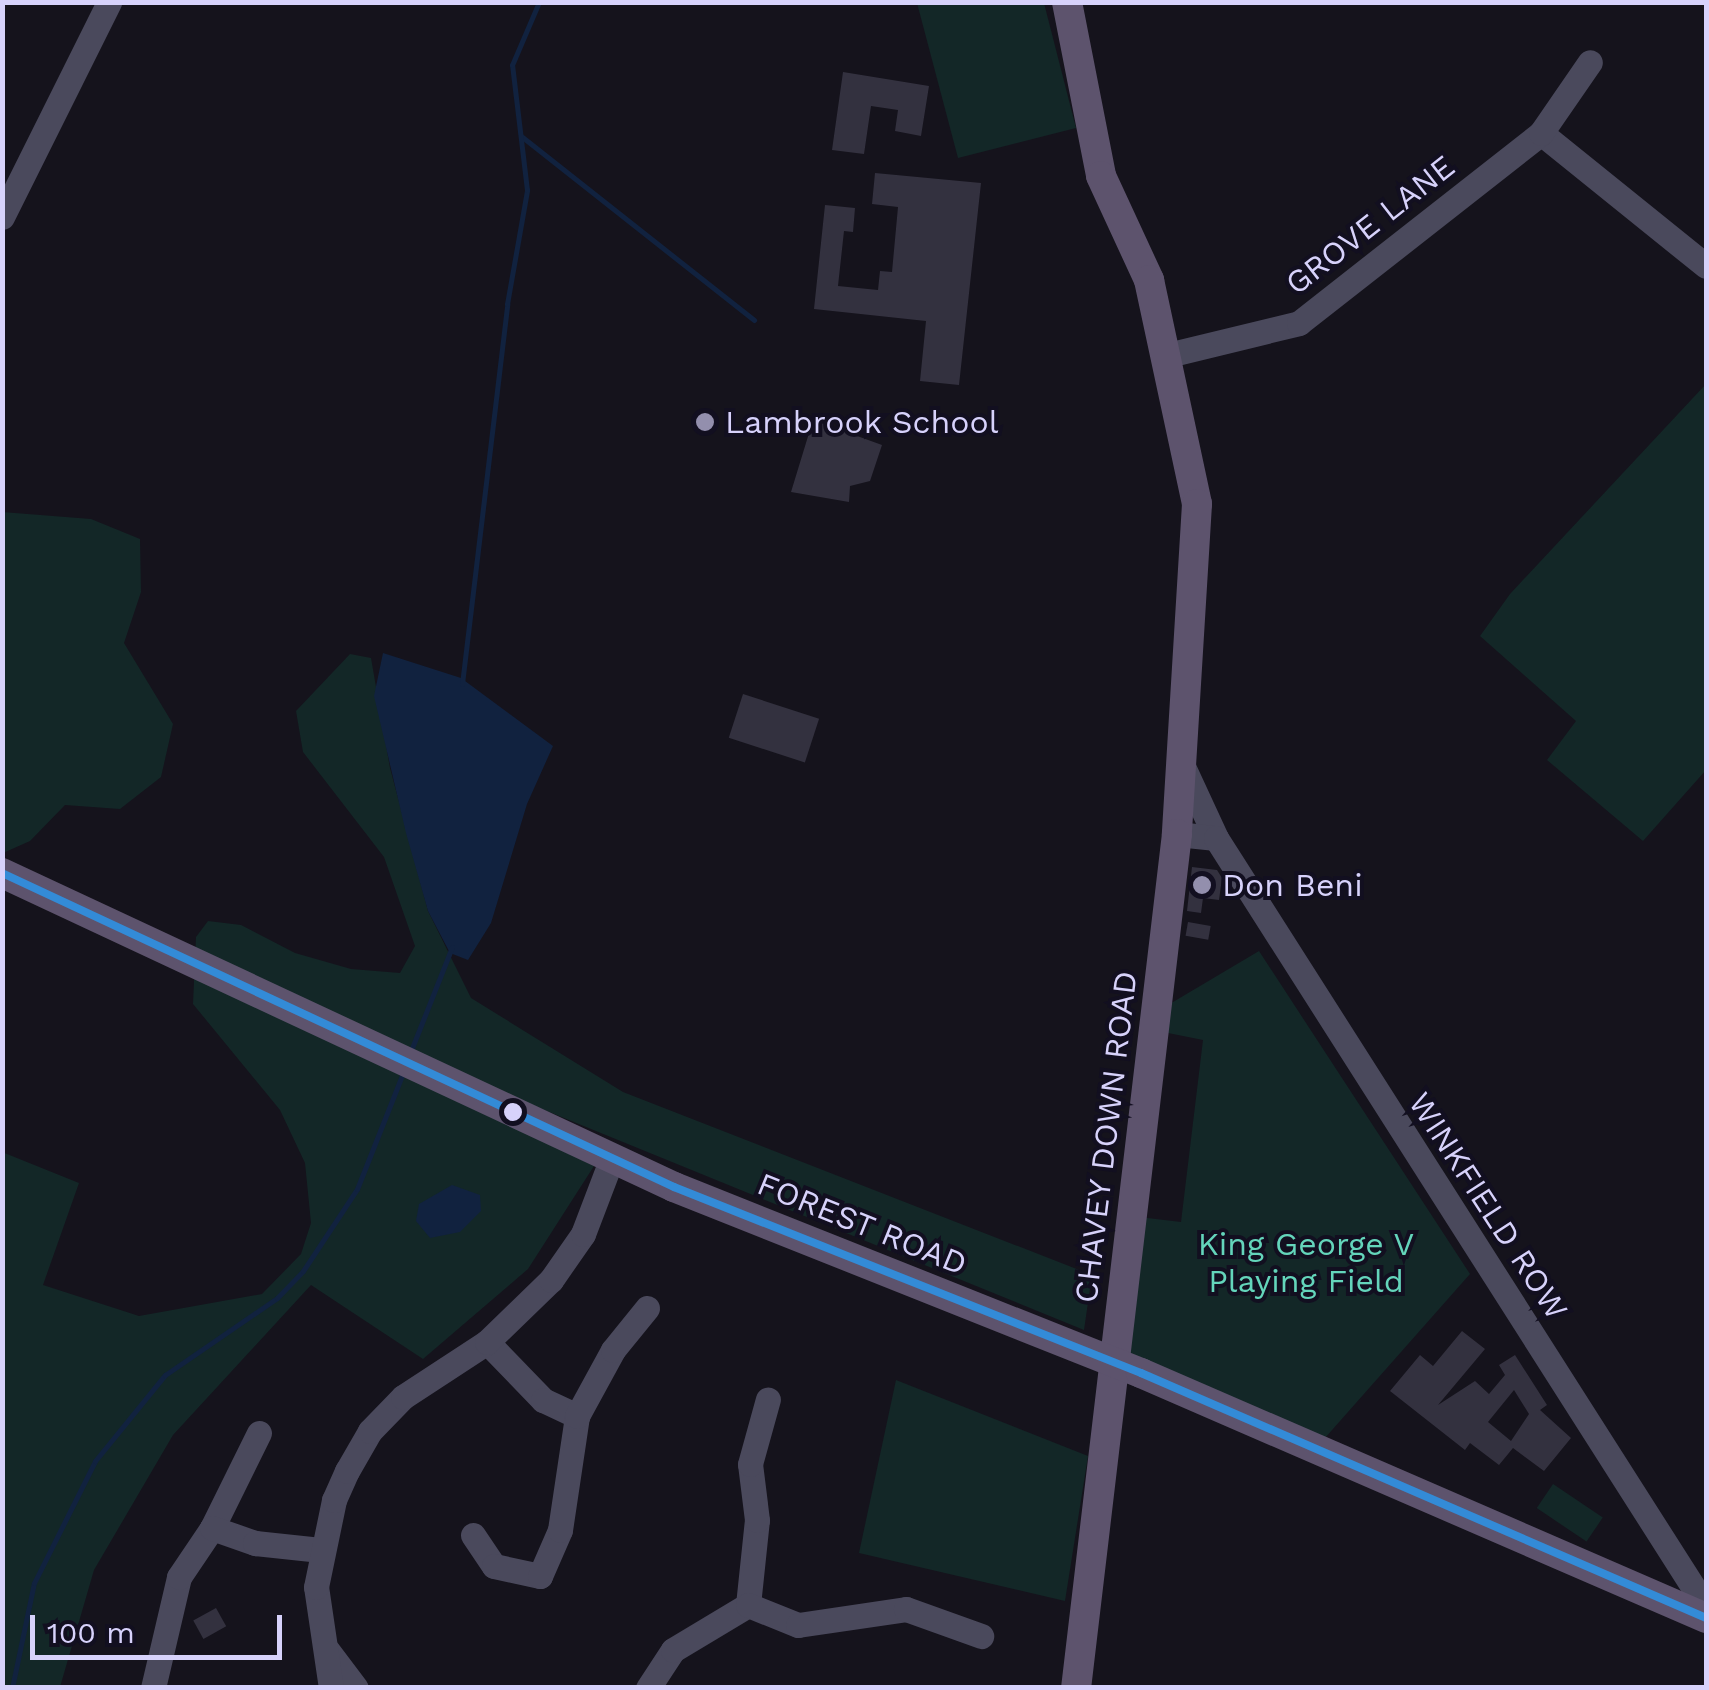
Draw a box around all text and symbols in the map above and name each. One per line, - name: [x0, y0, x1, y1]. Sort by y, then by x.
- street label: GROVE LANE: [1278, 147, 1462, 303]
- place label: Lambrook School: [725, 403, 999, 441]
- marker: Lambrook School: [694, 411, 716, 433]
- place label: Don Beni: [1222, 866, 1363, 904]
- marker: Don Beni: [1191, 874, 1213, 896]
- street label: CHAVEY DOWN ROAD: [1067, 968, 1145, 1306]
- street label: WINKFIELD ROW: [1400, 1085, 1576, 1327]
- unlabelled marker: [503, 1102, 523, 1122]
- street label: FOREST ROAD: [751, 1164, 973, 1284]
- park label: King George V Playing Field: [1197, 1226, 1415, 1301]
- scale bar: [35, 1595, 288, 1657]
- text: 100 m: [47, 1615, 135, 1650]

